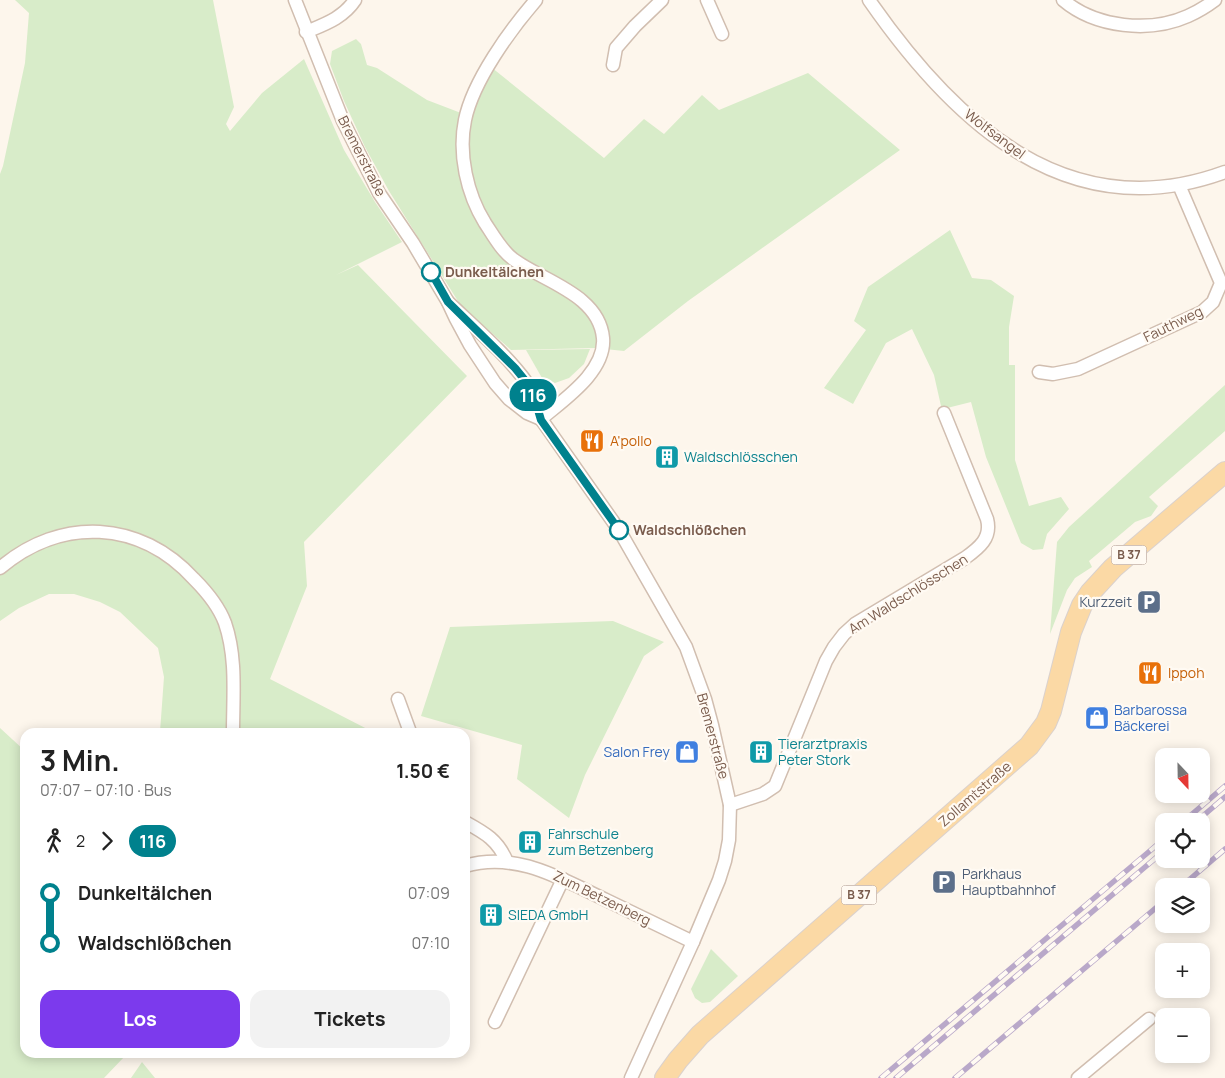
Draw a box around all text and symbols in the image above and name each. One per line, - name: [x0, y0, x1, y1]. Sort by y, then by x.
- street label: Wolfsangel: [961, 104, 1030, 163]
- street label: Bremerstraße: [334, 112, 391, 199]
- marker: Dunkeltälchen: [421, 262, 441, 282]
- place label: Dunkeltälchen: [445, 262, 544, 281]
- street label: Fauthweg: [1140, 301, 1206, 346]
- line badge: 116: [504, 379, 562, 411]
- text: 116: [520, 383, 546, 407]
- restaurant icon: A'pollo: [579, 428, 605, 454]
- place label: A'pollo: [610, 431, 652, 450]
- building icon: Waldschlösschen: [654, 444, 680, 470]
- place label: Waldschlösschen: [684, 447, 798, 466]
- marker: Waldschlößchen: [609, 520, 629, 540]
- place label: Waldschlößchen: [633, 520, 746, 539]
- road number: B 37: [1112, 546, 1146, 564]
- street label: Am Waldschlösschen: [844, 549, 971, 638]
- parking icon: Kurzzeit: [1136, 589, 1162, 615]
- place label: Kurzzeit: [1079, 592, 1132, 611]
- restaurant icon: Ippoh: [1137, 660, 1163, 686]
- place label: Ippoh: [1168, 663, 1204, 682]
- street label: Bremerstraße: [693, 691, 734, 781]
- place label: Barbarossa Bäckerei: [1114, 700, 1187, 735]
- shop icon: Barbarossa Bäckerei: [1084, 705, 1110, 731]
- place label: Tierarztpraxis Peter Stork: [778, 734, 867, 769]
- shop icon: Salon Frey: [674, 739, 700, 765]
- building icon: Tierarztpraxis Peter Stork: [748, 739, 774, 765]
- text: 3 Min.: [40, 741, 120, 779]
- place label: Salon Frey: [604, 742, 671, 761]
- north arrow: [1155, 748, 1210, 802]
- map controls: [1155, 748, 1210, 1063]
- street label: Zollamtstraße: [934, 757, 1015, 831]
- text: 1.50 €: [396, 758, 450, 784]
- text: 07:07 – 07:10 · Bus: [40, 779, 172, 801]
- button: locate: [1155, 813, 1210, 868]
- place label: Fahrschule zum Betzenberg: [548, 824, 653, 859]
- icon: walk: [40, 827, 68, 855]
- icon: forward: [93, 827, 121, 855]
- text: 116: [139, 829, 166, 853]
- building icon: Fahrschule zum Betzenberg: [517, 829, 543, 855]
- text: 2: [76, 830, 85, 852]
- place label: Parkhaus Hauptbahnhof: [962, 864, 1056, 899]
- street label: Zum Betzenberg: [550, 866, 654, 929]
- parking icon: Parkhaus Hauptbahnhof: [931, 869, 957, 895]
- button: layers: [1155, 878, 1210, 933]
- text: Dunkeltälchen: [78, 880, 212, 906]
- text: 07:09: [408, 882, 450, 904]
- road number: B 37: [842, 886, 876, 904]
- building icon: SIEDA GmbH: [478, 902, 504, 928]
- place label: SIEDA GmbH: [508, 905, 588, 924]
- text: Waldschlößchen: [78, 930, 232, 956]
- text: 07:10: [411, 932, 450, 954]
- button: +: [1155, 943, 1210, 998]
- button: Los: [40, 990, 240, 1048]
- button: Tickets: [250, 990, 450, 1048]
- button: −: [1155, 1008, 1210, 1063]

